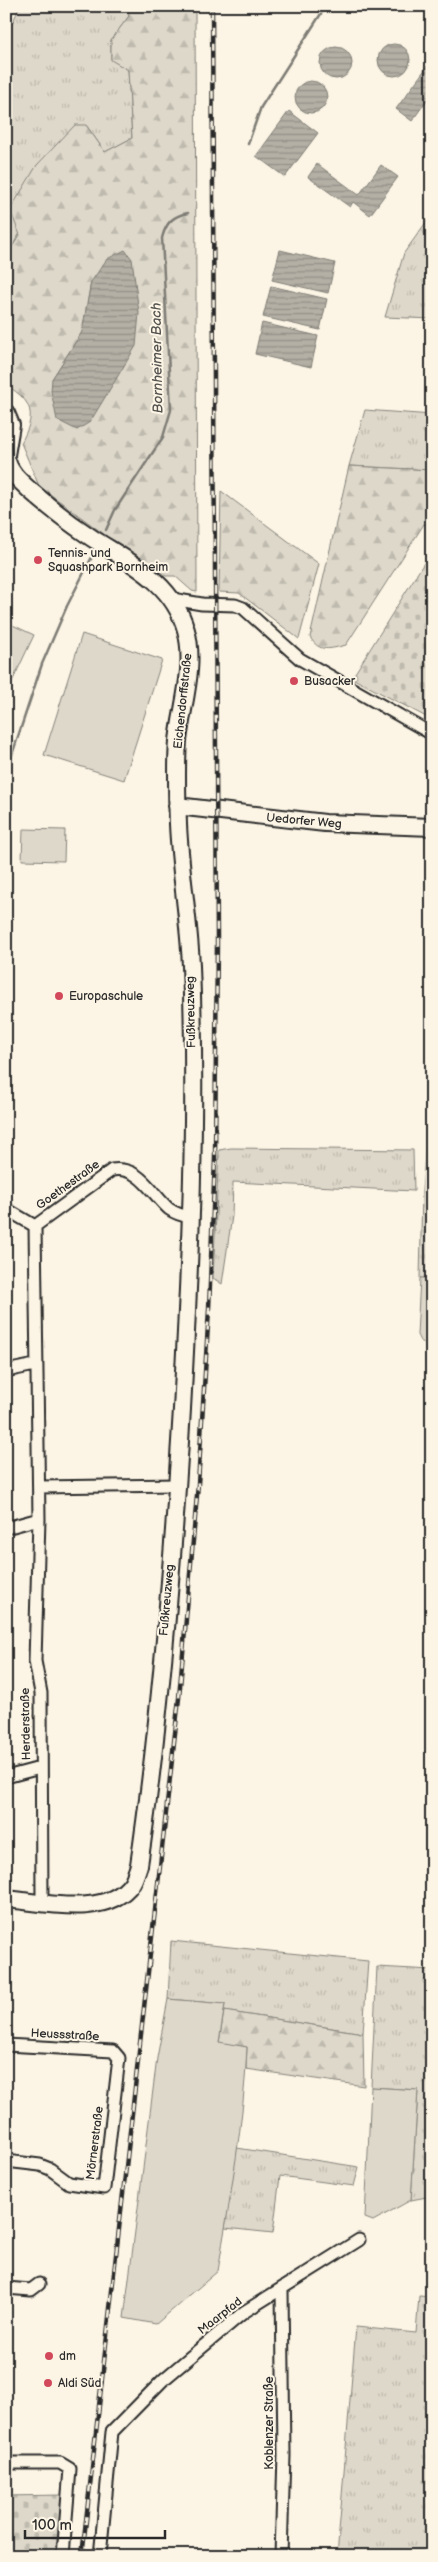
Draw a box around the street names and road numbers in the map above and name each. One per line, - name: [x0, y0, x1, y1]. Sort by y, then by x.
- street label: Eichendorffstraße: [171, 652, 195, 750]
- street label: Uedorfer Weg: [266, 810, 342, 832]
- street label: Fußkreuzweg: [183, 976, 199, 1048]
- street label: Goethestraße: [33, 1157, 103, 1213]
- street label: Fußkreuzweg: [156, 1563, 178, 1636]
- street label: Herderstraße: [18, 1688, 34, 1760]
- street label: Heussstraße: [30, 2026, 100, 2044]
- street label: Mörnerstraße: [83, 2105, 107, 2181]
- street label: Maarpfad: [195, 2294, 245, 2338]
- street label: Koblenzer Straße: [262, 2376, 277, 2470]

